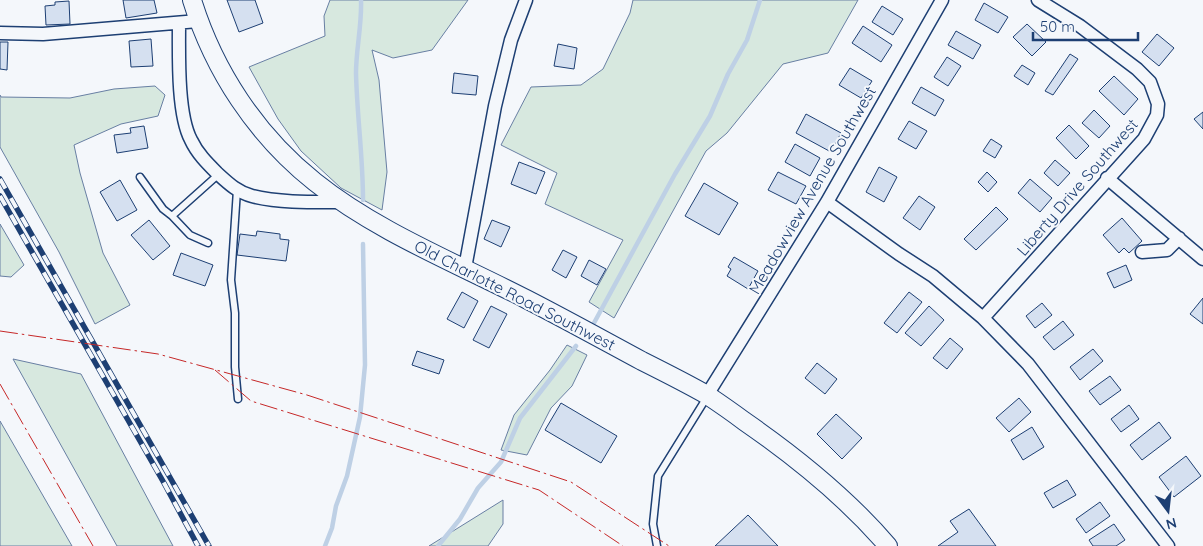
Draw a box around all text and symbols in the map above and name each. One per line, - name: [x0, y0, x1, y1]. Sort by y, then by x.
- scale bar: [1033, 10, 1138, 42]
- text: 50 m: [1040, 17, 1075, 36]
- street label: Meadowview Avenue Southwest: [744, 82, 880, 298]
- street label: Liberty Drive Southwest: [1012, 114, 1142, 260]
- street label: Old Charlotte Road Southwest: [411, 235, 619, 355]
- north arrow: [1143, 486, 1193, 536]
- text: N: [1164, 514, 1179, 534]

